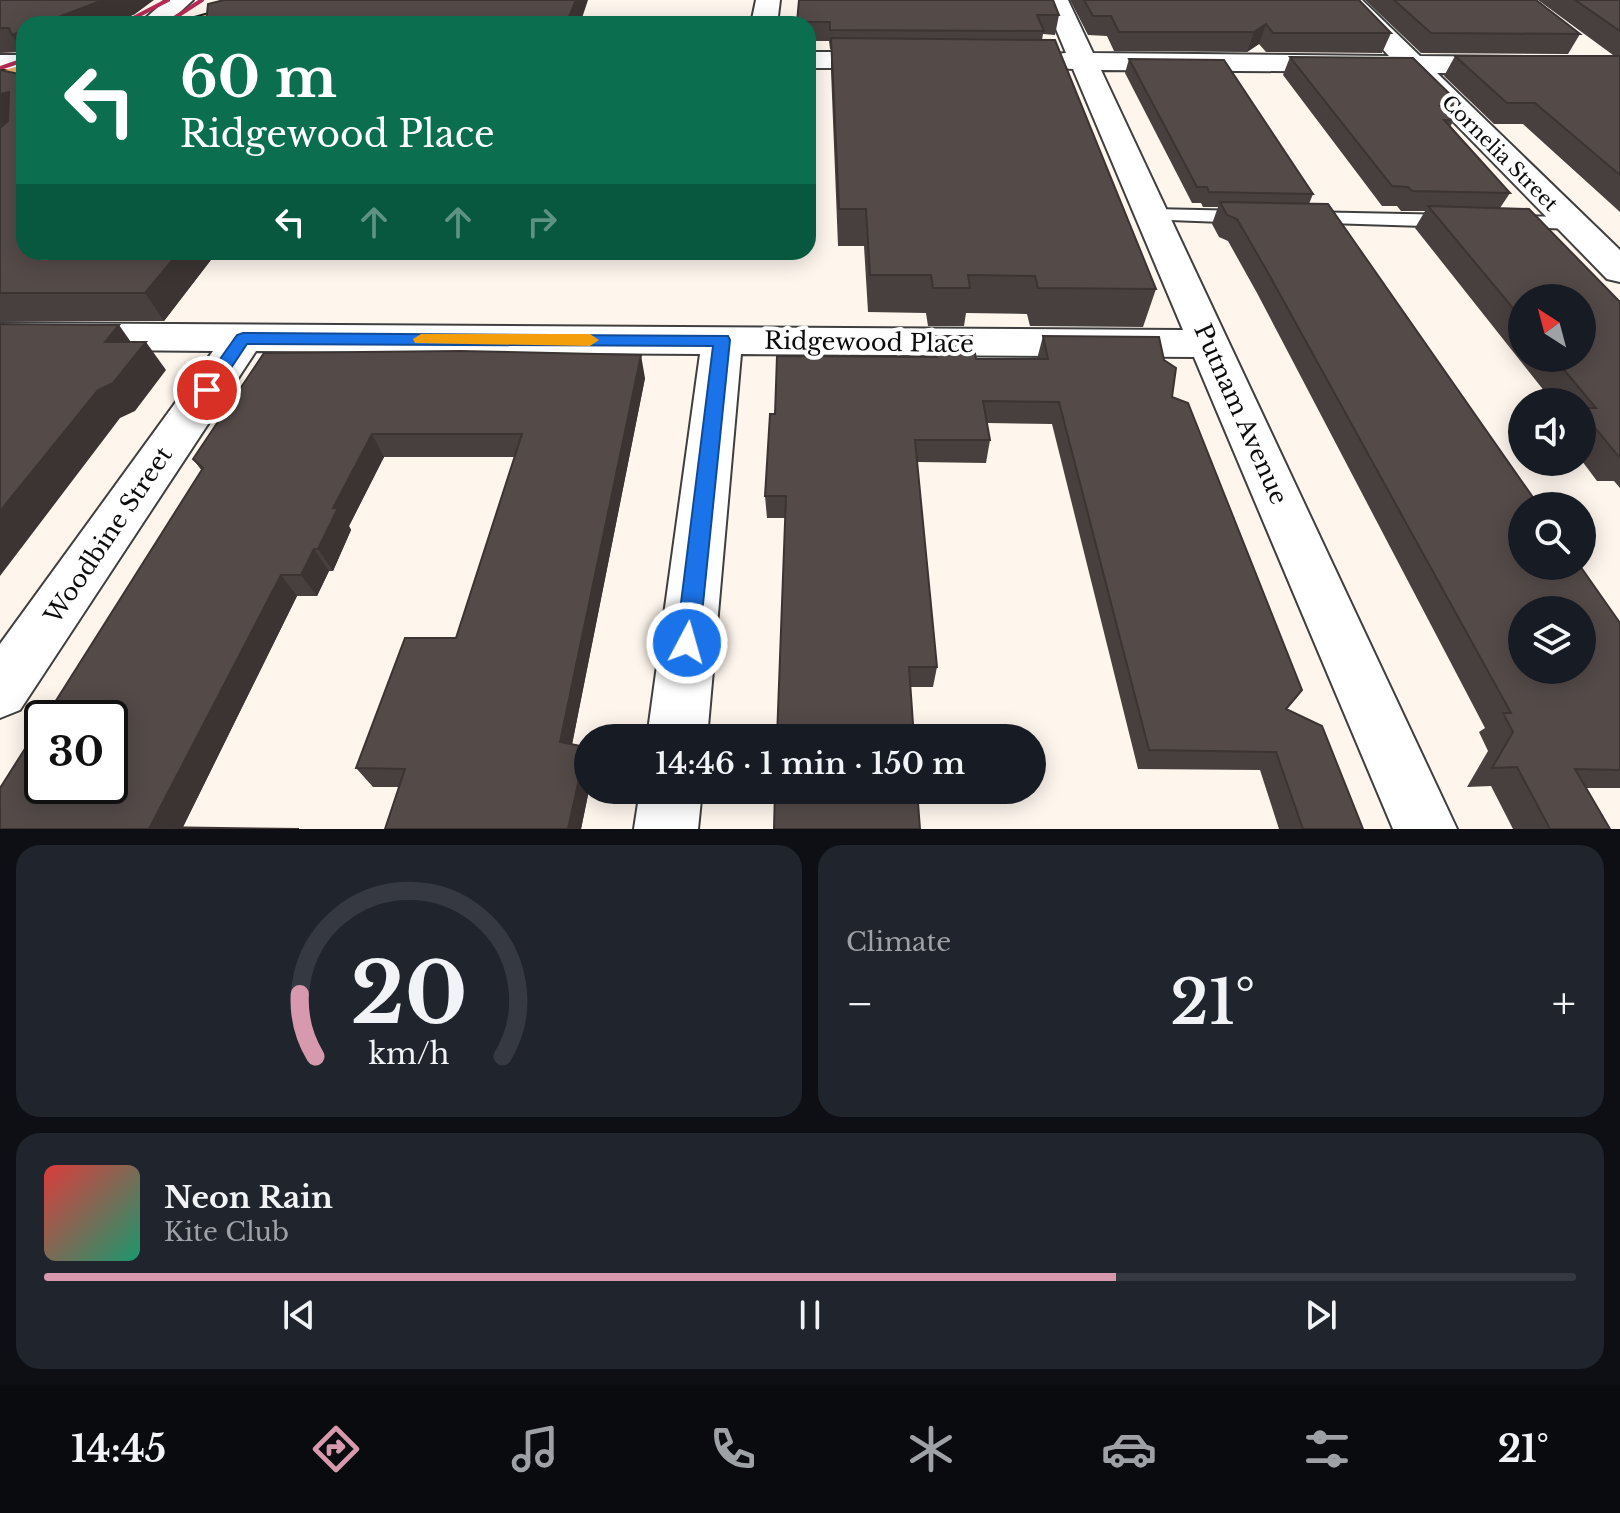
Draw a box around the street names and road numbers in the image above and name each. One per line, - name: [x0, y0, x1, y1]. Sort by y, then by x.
- street label: Cornelia Street: [1437, 90, 1563, 216]
- street label: Putnam Avenue: [1188, 319, 1294, 509]
- street label: Ridgewood Place: [764, 326, 974, 358]
- street label: Woodbine Street: [37, 441, 178, 630]

